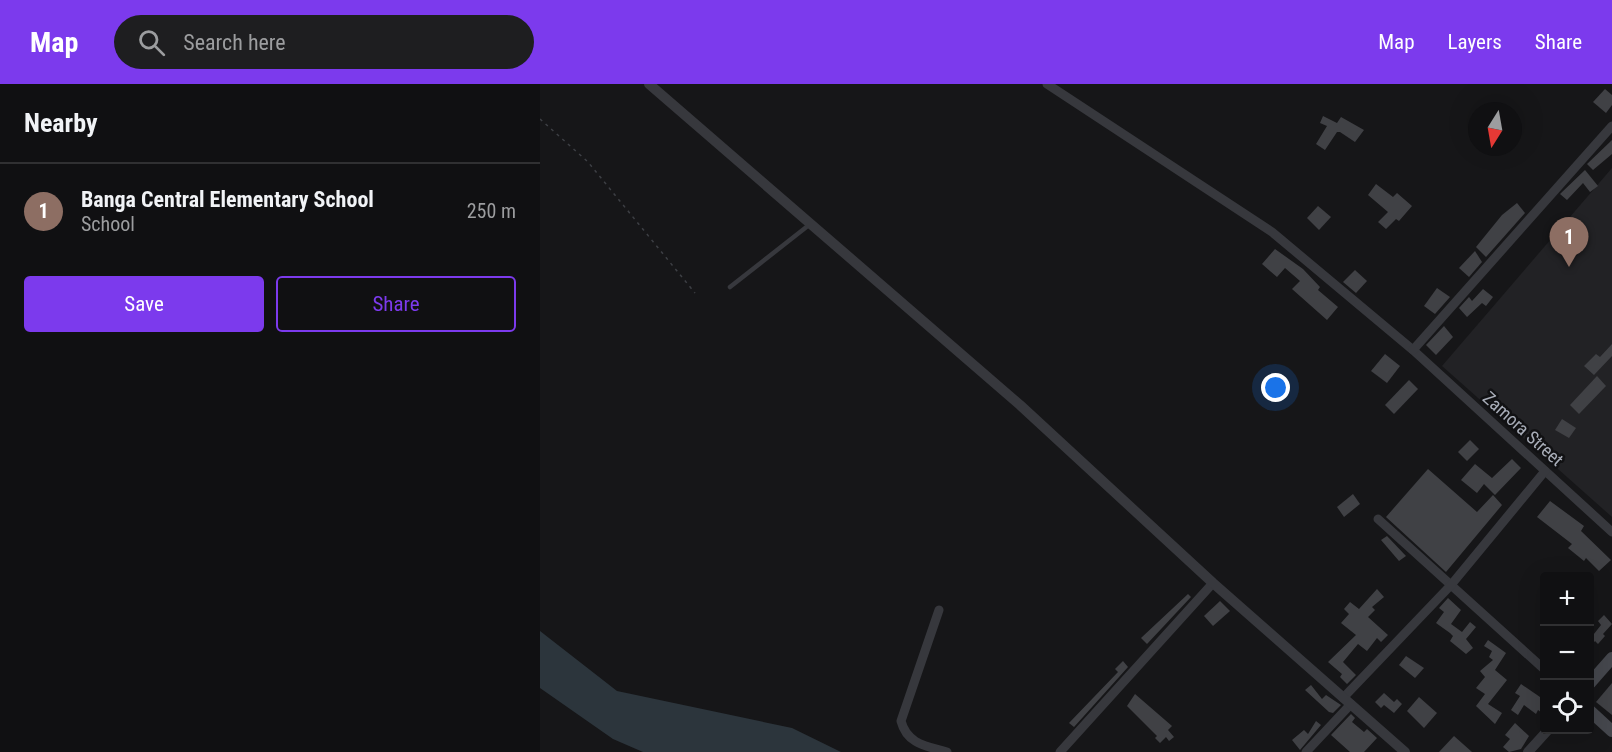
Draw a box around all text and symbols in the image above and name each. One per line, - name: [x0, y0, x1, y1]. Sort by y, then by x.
- search box: [114, 15, 534, 69]
- text: Map: [30, 26, 78, 59]
- icon: search: [135, 26, 168, 59]
- text: Search here: [183, 30, 286, 55]
- text: Map: [1378, 30, 1415, 54]
- text: Layers: [1448, 30, 1502, 54]
- text: Share: [1535, 30, 1582, 54]
- north arrow: [1468, 102, 1522, 156]
- text: Nearby: [24, 108, 98, 138]
- text: Banga Central Elementary School: [81, 187, 374, 212]
- text: 1: [38, 199, 49, 223]
- text: 250 m: [467, 199, 516, 223]
- text: School: [81, 212, 135, 236]
- pin: 1: [1550, 218, 1588, 267]
- button: Save: [24, 276, 264, 332]
- button: Share: [276, 276, 516, 332]
- your location: [1261, 373, 1290, 402]
- street label: Zamora Street: [1479, 387, 1568, 470]
- map controls: [1540, 572, 1594, 734]
- button: +: [1540, 572, 1594, 626]
- button: −: [1540, 626, 1594, 680]
- button: locate: [1540, 680, 1594, 734]

